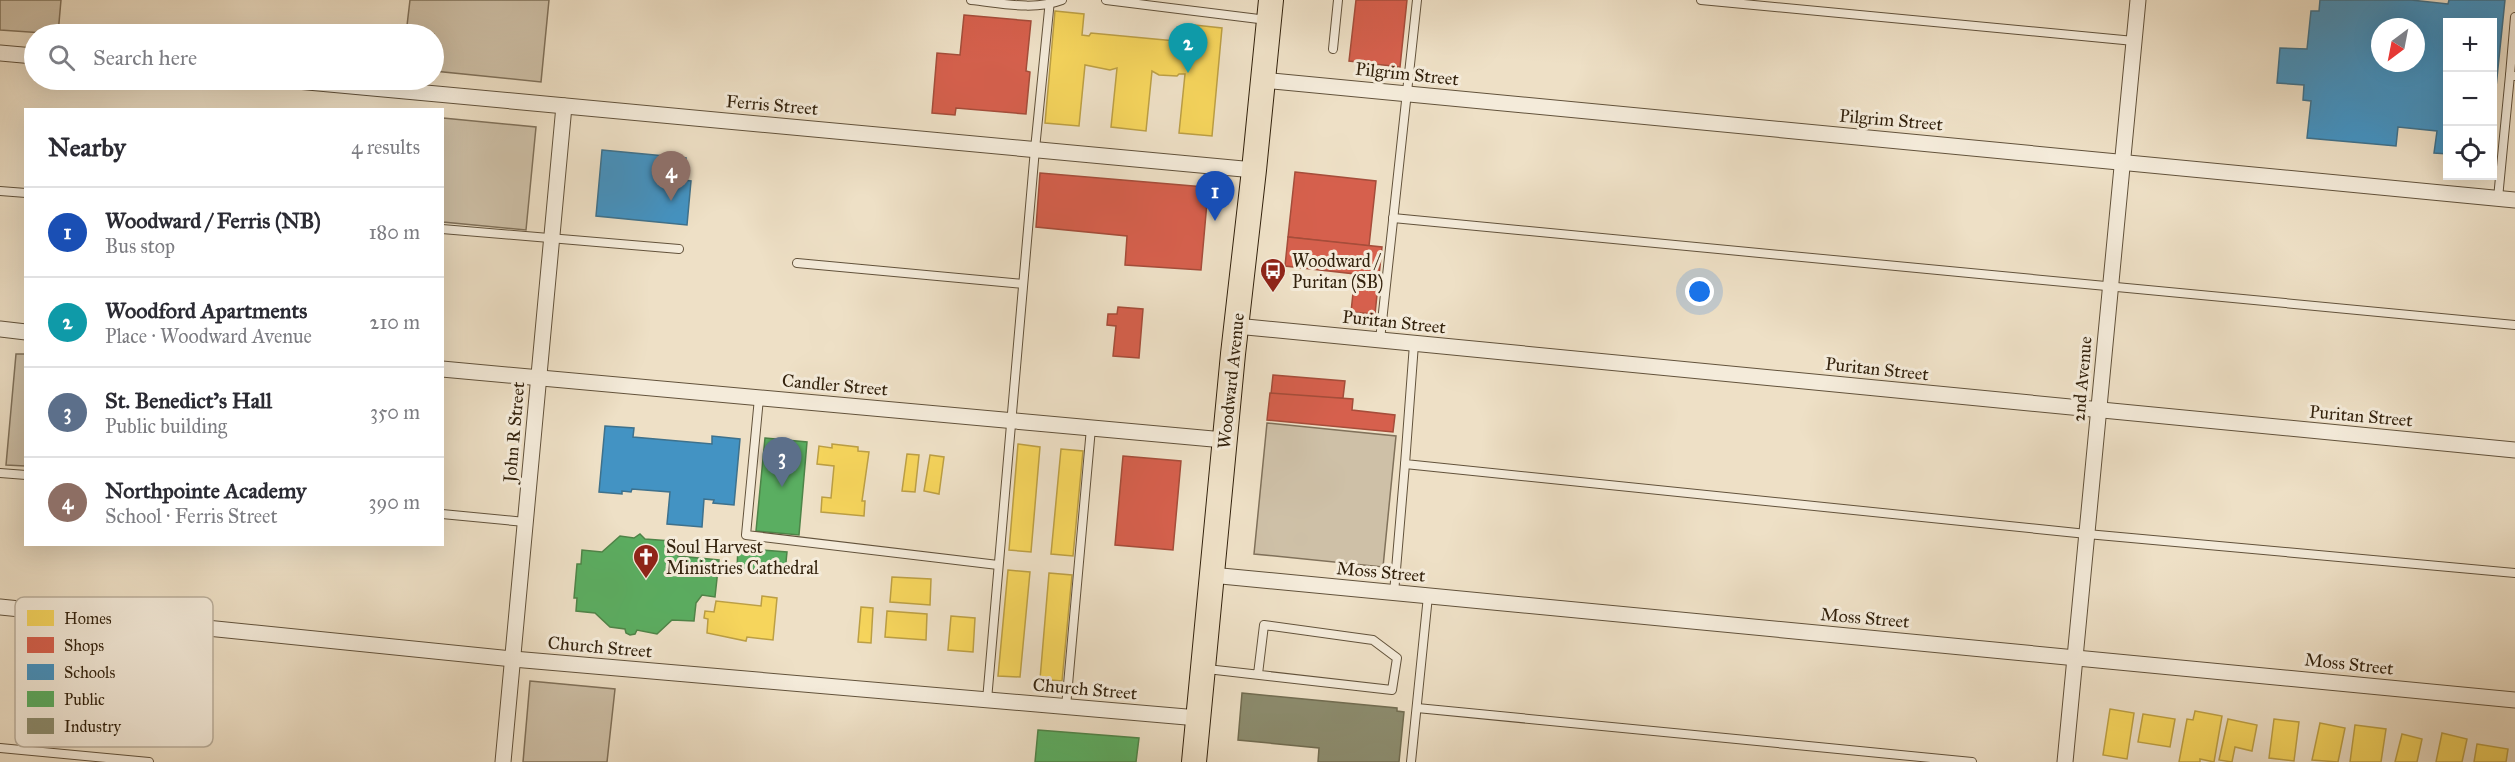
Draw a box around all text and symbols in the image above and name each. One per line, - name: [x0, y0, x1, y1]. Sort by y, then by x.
- north arrow: [2371, 18, 2425, 72]
- map controls: [2443, 18, 2497, 180]
- button: +: [2443, 18, 2497, 72]
- pin: 2: [1168, 23, 1208, 73]
- search box: [24, 24, 444, 90]
- icon: search: [45, 41, 78, 74]
- text: Search here: [93, 44, 197, 71]
- street label: Pilgrim Street: [1354, 58, 1460, 91]
- button: −: [2443, 72, 2497, 126]
- street label: Ferris Street: [725, 90, 820, 120]
- street label: Pilgrim Street: [1838, 105, 1944, 137]
- button: locate: [2443, 126, 2497, 180]
- text: Nearby: [48, 131, 126, 163]
- text: 4 results: [351, 135, 420, 159]
- pin: 4: [652, 152, 690, 201]
- pin: 1: [1196, 172, 1234, 221]
- text: Woodward / Ferris (NB): [105, 207, 321, 234]
- text: 1: [64, 220, 71, 244]
- text: 180 m: [369, 220, 420, 244]
- text: Bus stop: [105, 234, 175, 258]
- place label: Woodward / Puritan (SB): [1292, 250, 1383, 294]
- bus stop icon: Woodward / Puritan (SB): [1258, 256, 1288, 294]
- your location: [1685, 277, 1714, 306]
- text: Woodford Apartments: [105, 297, 307, 324]
- street label: Puritan Street: [1341, 306, 1447, 338]
- text: 2: [63, 310, 72, 334]
- text: 210 m: [370, 310, 420, 334]
- street label: Woodward Avenue: [1213, 312, 1249, 450]
- text: Place · Woodward Avenue: [105, 324, 312, 348]
- street label: 2nd Avenue: [2067, 335, 2097, 423]
- street label: Puritan Street: [1824, 353, 1930, 385]
- street label: Candler Street: [781, 369, 890, 401]
- street label: John R Street: [498, 380, 530, 485]
- text: St. Benedict's Hall: [105, 387, 272, 414]
- text: 3: [64, 400, 72, 424]
- text: 350 m: [370, 400, 420, 424]
- street label: Puritan Street: [2308, 401, 2414, 432]
- text: Public building: [105, 414, 227, 438]
- pin: 3: [762, 438, 802, 487]
- text: Northpointe Academy: [105, 477, 306, 504]
- text: 4: [62, 490, 73, 514]
- text: 390 m: [369, 490, 420, 514]
- text: School · Ferris Street: [105, 504, 277, 528]
- place label: Soul Harvest Ministries Cathedral: [666, 536, 819, 579]
- church icon: Soul Harvest Ministries Cathedral: [631, 542, 661, 580]
- street label: Moss Street: [1336, 557, 1427, 587]
- legend: [15, 597, 213, 747]
- street label: Moss Street: [1820, 603, 1911, 633]
- text: Homes: [64, 609, 112, 628]
- street label: Church Street: [547, 631, 654, 663]
- text: Shops: [64, 636, 104, 655]
- street label: Moss Street: [2303, 648, 2395, 680]
- text: Schools: [64, 663, 115, 682]
- street label: Church Street: [1032, 673, 1139, 705]
- text: Public: [64, 690, 105, 709]
- text: Industry: [64, 717, 122, 736]

